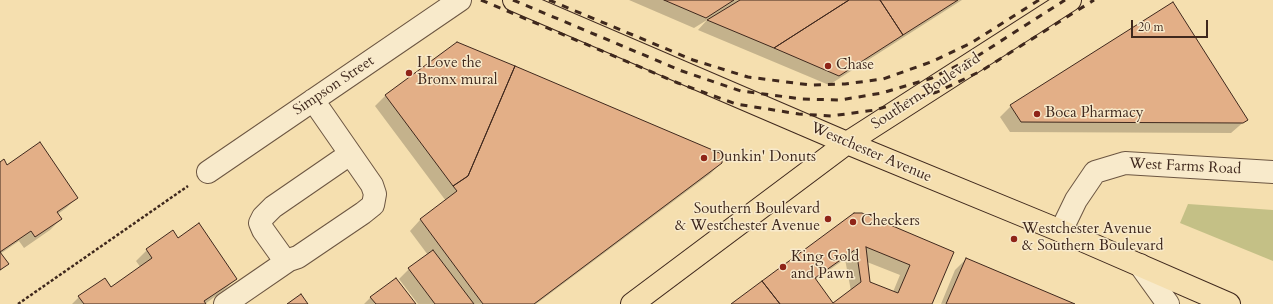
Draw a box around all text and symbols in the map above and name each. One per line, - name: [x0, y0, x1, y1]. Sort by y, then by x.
- scale bar: [1133, 12, 1210, 38]
- text: 20 m: [1138, 19, 1164, 35]
- street label: Southern Boulevard: [868, 50, 984, 134]
- street label: Simpson Street: [290, 52, 378, 120]
- place label: I Love the Bronx mural: [417, 55, 497, 90]
- place label: Chase: [836, 57, 874, 75]
- marker: Chase: [823, 61, 833, 71]
- marker: I Love the Bronx mural: [404, 68, 414, 78]
- place label: Boca Pharmacy: [1045, 105, 1144, 123]
- marker: Boca Pharmacy: [1032, 109, 1042, 119]
- street label: Westchester Avenue: [808, 119, 934, 187]
- place label: Dunkin' Donuts: [712, 149, 816, 167]
- marker: Dunkin' Donuts: [699, 153, 709, 163]
- street label: West Farms Road: [1128, 155, 1242, 179]
- place label: Southern Boulevard & Westchester Avenue: [675, 201, 820, 236]
- place label: Checkers: [861, 213, 920, 231]
- marker: Southern Boulevard & Westchester Avenue: [823, 214, 833, 224]
- marker: Checkers: [848, 217, 858, 227]
- place label: Westchester Avenue & Southern Boulevard: [1022, 221, 1164, 256]
- marker: Westchester Avenue & Southern Boulevard: [1009, 234, 1019, 244]
- place label: King Gold and Pawn: [791, 249, 859, 284]
- marker: King Gold and Pawn: [778, 262, 788, 272]

